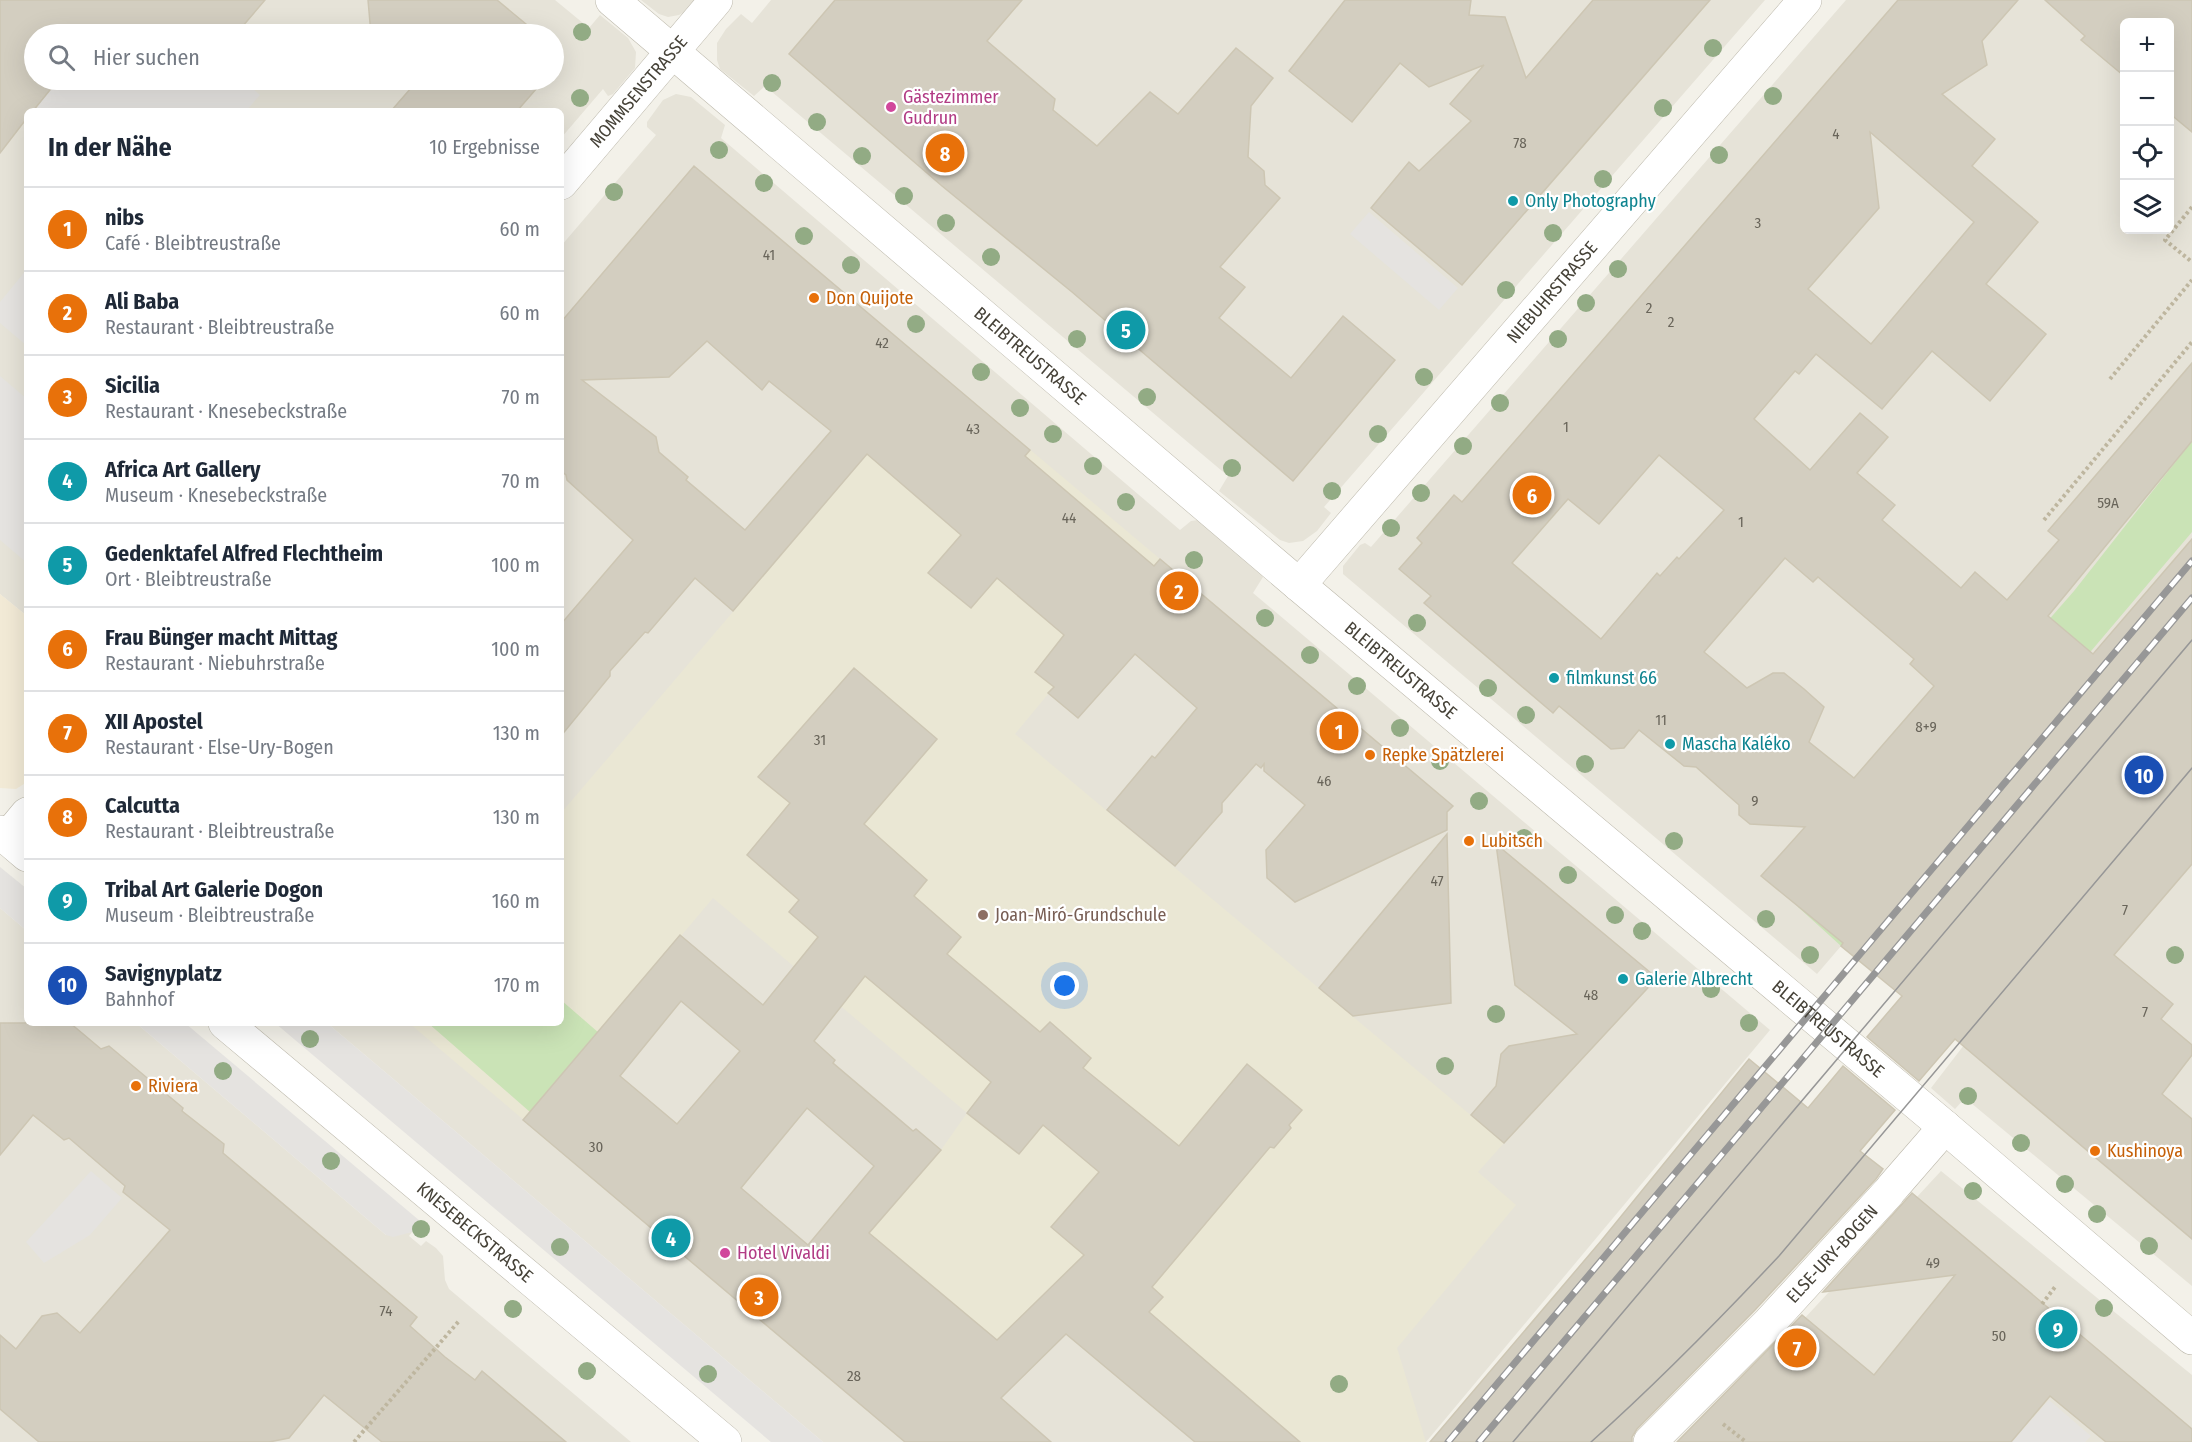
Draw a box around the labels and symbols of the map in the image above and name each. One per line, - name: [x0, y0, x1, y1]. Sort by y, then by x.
- street label: MOMMSENSTRASSE: [585, 31, 692, 152]
- place label: Gästezimmer Gudrun: [903, 86, 999, 129]
- marker: Gästezimmer Gudrun: [884, 100, 898, 114]
- house number: 4: [1832, 125, 1840, 143]
- pin: 8: [926, 130, 964, 176]
- house number: 78: [1513, 134, 1527, 152]
- place label: Only Photography: [1525, 190, 1656, 212]
- marker: Only Photography: [1506, 194, 1520, 208]
- house number: 3: [1755, 214, 1762, 232]
- street label: NIEBUHRSTRASSE: [1502, 237, 1602, 348]
- house number: 41: [763, 246, 775, 264]
- place label: Don Quijote: [826, 287, 914, 309]
- marker: Don Quijote: [807, 291, 821, 305]
- house number: 2: [1646, 299, 1653, 317]
- street label: BLEIBTREUSTRASSE: [970, 302, 1090, 410]
- pin: 5: [1106, 308, 1146, 352]
- house number: 2: [1668, 313, 1675, 331]
- house number: 42: [875, 334, 889, 352]
- house number: 1: [1563, 418, 1569, 436]
- house number: 43: [966, 420, 980, 438]
- pin: 6: [1512, 472, 1552, 518]
- house number: 59A: [2097, 494, 2119, 512]
- house number: 44: [1062, 509, 1076, 527]
- house number: 1: [1738, 513, 1744, 531]
- pin: 2: [1160, 568, 1198, 614]
- street label: BLEIBTREUSTRASSE: [1340, 617, 1461, 724]
- place label: filmkunst 66: [1566, 667, 1657, 689]
- marker: filmkunst 66: [1547, 671, 1561, 685]
- pin: 1: [1320, 708, 1358, 754]
- house number: 11: [1655, 711, 1667, 729]
- house number: 8+9: [1915, 718, 1937, 736]
- house number: 31: [814, 731, 826, 749]
- place label: Mascha Kaléko: [1682, 733, 1791, 755]
- marker: Mascha Kaléko: [1663, 737, 1677, 751]
- place label: Repke Spätzlerei: [1382, 744, 1504, 766]
- marker: Repke Spätzlerei: [1363, 748, 1377, 762]
- pin: 10: [2124, 752, 2164, 798]
- house number: 46: [1317, 772, 1331, 790]
- house number: 9: [1751, 792, 1759, 810]
- place label: Lubitsch: [1481, 830, 1543, 852]
- marker: Lubitsch: [1462, 834, 1476, 848]
- house number: 47: [1430, 872, 1444, 890]
- house number: 7: [2122, 901, 2128, 919]
- place label: Joan-Miró-Grundschule: [995, 904, 1166, 926]
- marker: Joan-Miró-Grundschule: [976, 908, 990, 922]
- place label: Galerie Albrecht: [1635, 968, 1753, 990]
- your location: [1050, 971, 1079, 1000]
- marker: Galerie Albrecht: [1616, 972, 1630, 986]
- street label: BLEIBTREUSTRASSE: [1767, 976, 1889, 1082]
- house number: 48: [1584, 986, 1598, 1004]
- house number: 7: [2142, 1003, 2148, 1021]
- place label: Riviera: [148, 1075, 199, 1097]
- marker: Riviera: [129, 1079, 143, 1093]
- house number: 30: [589, 1138, 603, 1156]
- place label: Kushinoya: [2107, 1140, 2183, 1162]
- marker: Kushinoya: [2088, 1144, 2102, 1158]
- street label: KNESEBECKSTRASSE: [412, 1177, 537, 1287]
- street label: ELSE-URY-BOGEN: [1782, 1200, 1883, 1308]
- pin: 4: [652, 1216, 690, 1260]
- place label: Hotel Vivaldi: [737, 1242, 830, 1264]
- marker: Hotel Vivaldi: [718, 1246, 732, 1260]
- house number: 49: [1926, 1254, 1940, 1272]
- pin: 3: [740, 1274, 778, 1320]
- house number: 74: [380, 1302, 392, 1320]
- pin: 9: [2038, 1306, 2078, 1352]
- pin: 7: [1778, 1326, 1816, 1370]
- house number: 50: [1992, 1327, 2006, 1345]
- house number: 28: [847, 1367, 861, 1385]

